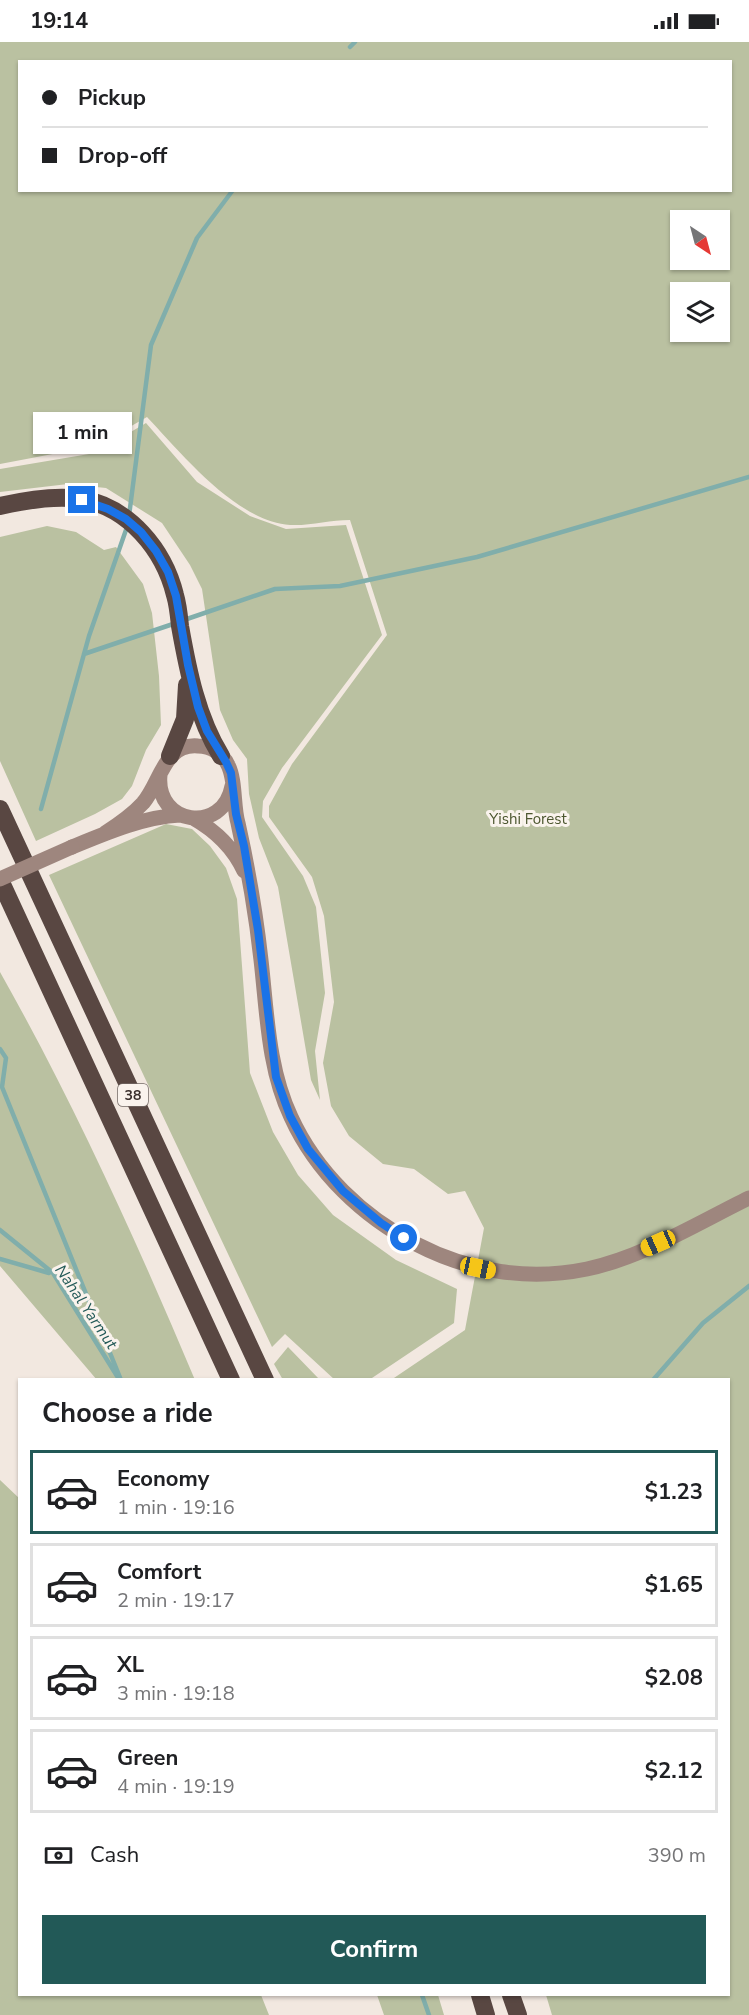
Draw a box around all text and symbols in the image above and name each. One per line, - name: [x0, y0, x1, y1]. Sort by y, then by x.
- text: 19:14: [30, 6, 88, 36]
- text: Pickup: [78, 83, 146, 113]
- text: Drop-off: [78, 141, 167, 171]
- north arrow: [670, 210, 730, 270]
- map controls: [670, 210, 730, 342]
- button: layers: [670, 282, 730, 342]
- callout: 1 min: [32, 413, 132, 455]
- text: 1 min: [57, 419, 108, 446]
- route end: [68, 486, 95, 513]
- park label: Yishi Forest: [488, 809, 567, 829]
- road number: 38: [118, 1084, 148, 1106]
- route start: [390, 1224, 417, 1251]
- car: [638, 1227, 678, 1259]
- car: [459, 1255, 497, 1281]
- water label: Nahal Yarmut: [50, 1260, 123, 1354]
- text: Choose a ride: [42, 1395, 213, 1432]
- text: Economy: [117, 1464, 209, 1494]
- icon: car: [45, 1465, 99, 1519]
- text: $1.23: [645, 1477, 703, 1507]
- text: 1 min · 19:16: [117, 1494, 235, 1521]
- text: Comfort: [117, 1557, 201, 1587]
- icon: car: [45, 1558, 99, 1612]
- text: $1.65: [645, 1570, 703, 1600]
- text: 2 min · 19:17: [117, 1587, 235, 1614]
- text: XL: [117, 1650, 144, 1680]
- icon: car: [45, 1651, 99, 1705]
- text: $2.08: [645, 1663, 703, 1693]
- text: 3 min · 19:18: [117, 1680, 235, 1707]
- text: Green: [117, 1743, 178, 1773]
- icon: car: [45, 1744, 99, 1798]
- text: $2.12: [645, 1756, 703, 1786]
- text: 4 min · 19:19: [117, 1773, 235, 1800]
- icon: cash: [42, 1839, 75, 1872]
- text: Cash: [90, 1840, 139, 1870]
- text: 390 m: [648, 1842, 706, 1869]
- button: Confirm: [42, 1915, 706, 1984]

